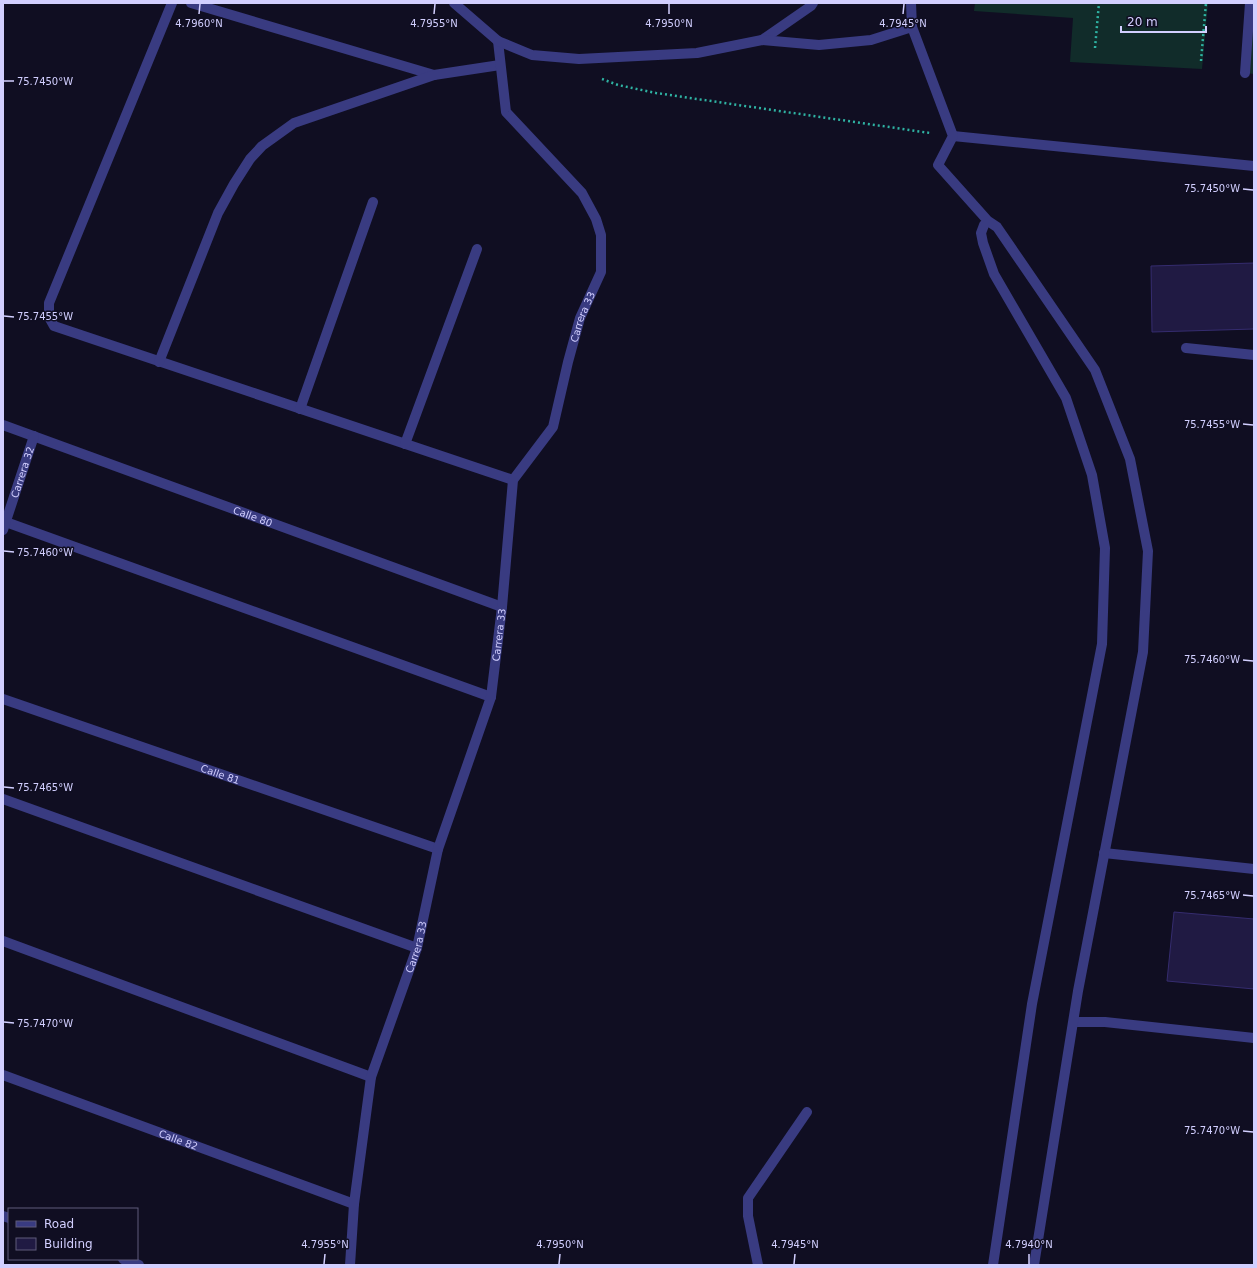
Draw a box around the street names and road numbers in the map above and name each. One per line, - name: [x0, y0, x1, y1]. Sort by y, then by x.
- street label: Carrera 33: [568, 290, 597, 343]
- street label: Carrera 32: [9, 445, 36, 499]
- street label: Calle 80: [232, 504, 274, 528]
- street label: Carrera 33: [490, 608, 507, 662]
- street label: Calle 81: [199, 762, 242, 786]
- street label: Carrera 33: [403, 920, 428, 974]
- street label: Calle 82: [157, 1127, 200, 1152]

